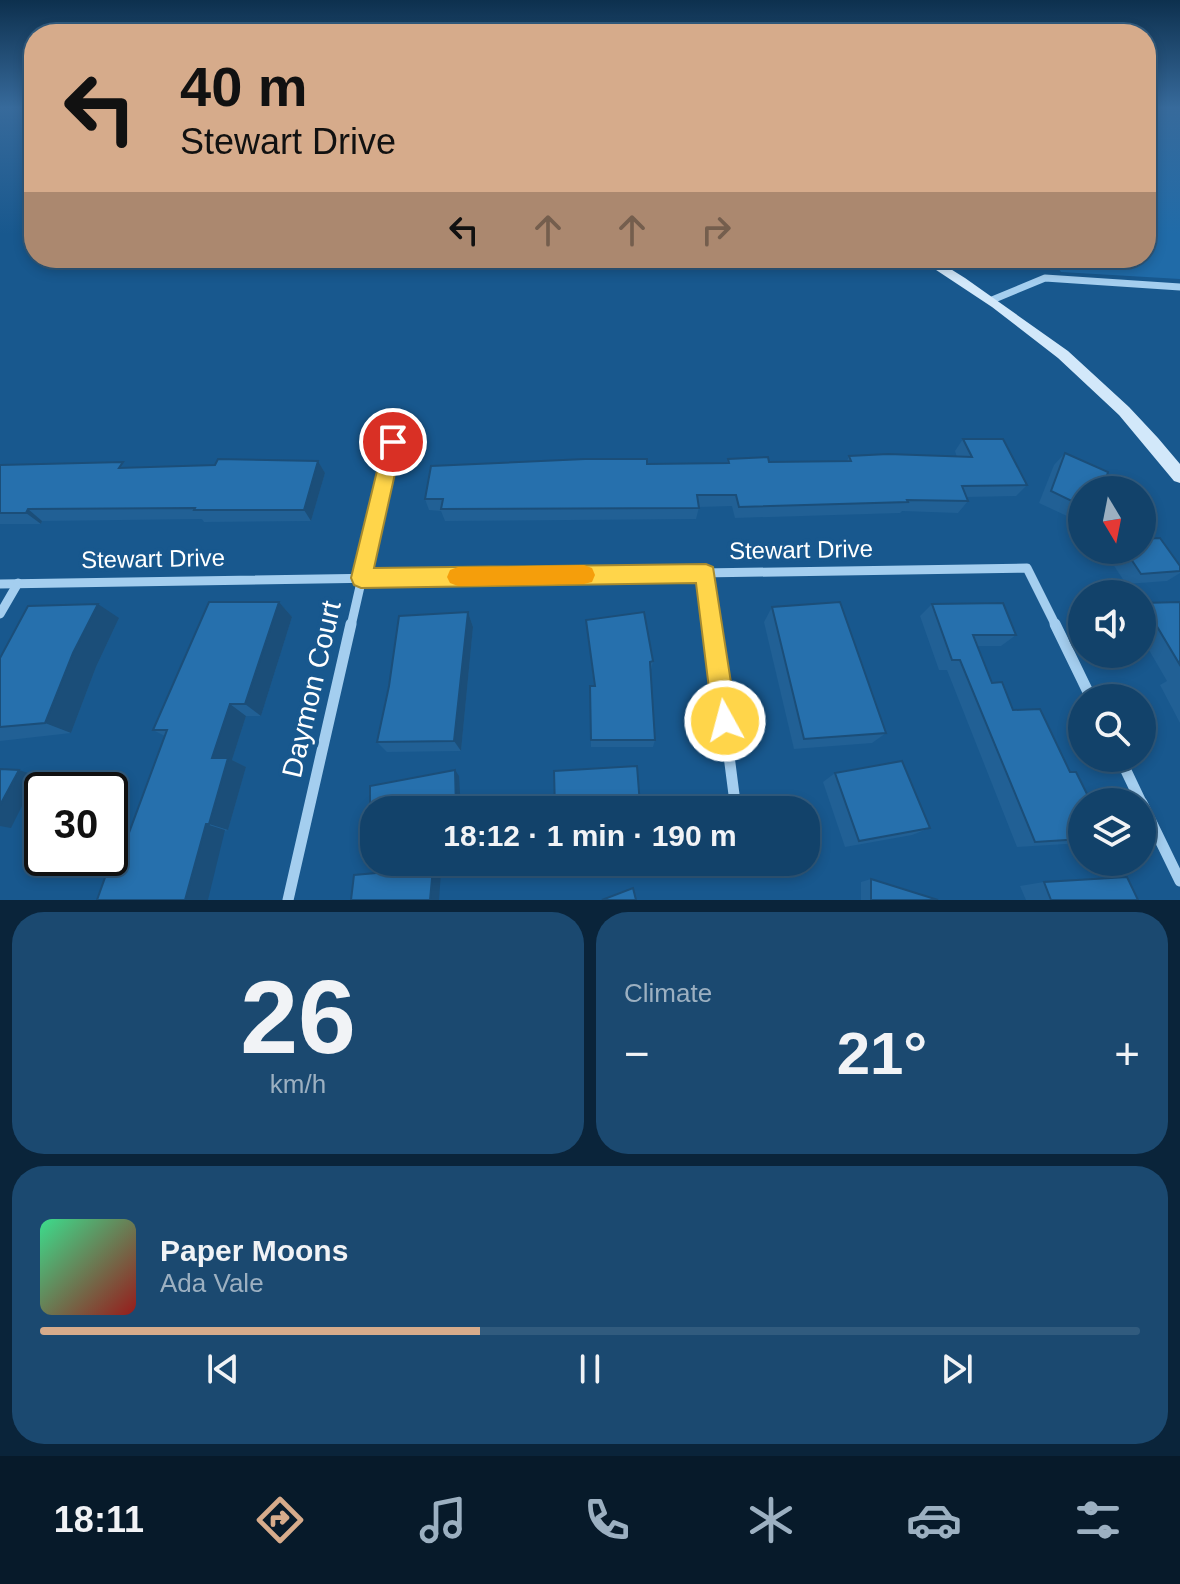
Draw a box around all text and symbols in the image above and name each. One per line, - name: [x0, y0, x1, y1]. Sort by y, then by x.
- text: 40 m: [180, 55, 308, 118]
- icon: left: [48, 56, 152, 160]
- text: Stewart Drive: [180, 121, 396, 162]
- icon: left: [442, 208, 486, 252]
- icon: ahead: [526, 208, 570, 252]
- icon: ahead: [610, 208, 654, 252]
- icon: right: [694, 208, 738, 252]
- pin: [359, 408, 427, 476]
- icon: arrive: [371, 420, 415, 464]
- north arrow: [1068, 476, 1156, 564]
- map controls: [1068, 476, 1156, 876]
- street label: Stewart Drive: [729, 535, 873, 564]
- street label: Stewart Drive: [81, 544, 225, 573]
- button: sound: [1068, 580, 1156, 668]
- street label: Daymon Court: [276, 597, 347, 781]
- position arrow: [683, 679, 767, 763]
- button: search: [1068, 684, 1156, 772]
- speed limit sign: 30: [24, 772, 128, 876]
- button: layers: [1068, 788, 1156, 876]
- text: 18:12 · 1 min · 190 m: [443, 819, 737, 852]
- text: 26: [240, 959, 356, 1075]
- text: Climate: [624, 978, 712, 1008]
- text: 21°: [837, 1020, 927, 1087]
- text: −: [624, 1029, 650, 1078]
- text: +: [1114, 1029, 1140, 1078]
- text: km/h: [270, 1069, 326, 1099]
- text: Paper Moons: [160, 1234, 348, 1267]
- text: Ada Vale: [160, 1268, 264, 1298]
- icon: previous: [201, 1347, 245, 1391]
- icon: pause: [568, 1347, 612, 1391]
- icon: next: [935, 1347, 979, 1391]
- icon: directions: [252, 1492, 308, 1548]
- icon: music: [415, 1492, 471, 1548]
- icon: phone: [579, 1492, 635, 1548]
- icon: climate: [743, 1492, 799, 1548]
- icon: car: [906, 1492, 962, 1548]
- icon: filters: [1070, 1492, 1126, 1548]
- text: 18:11: [54, 1499, 144, 1540]

